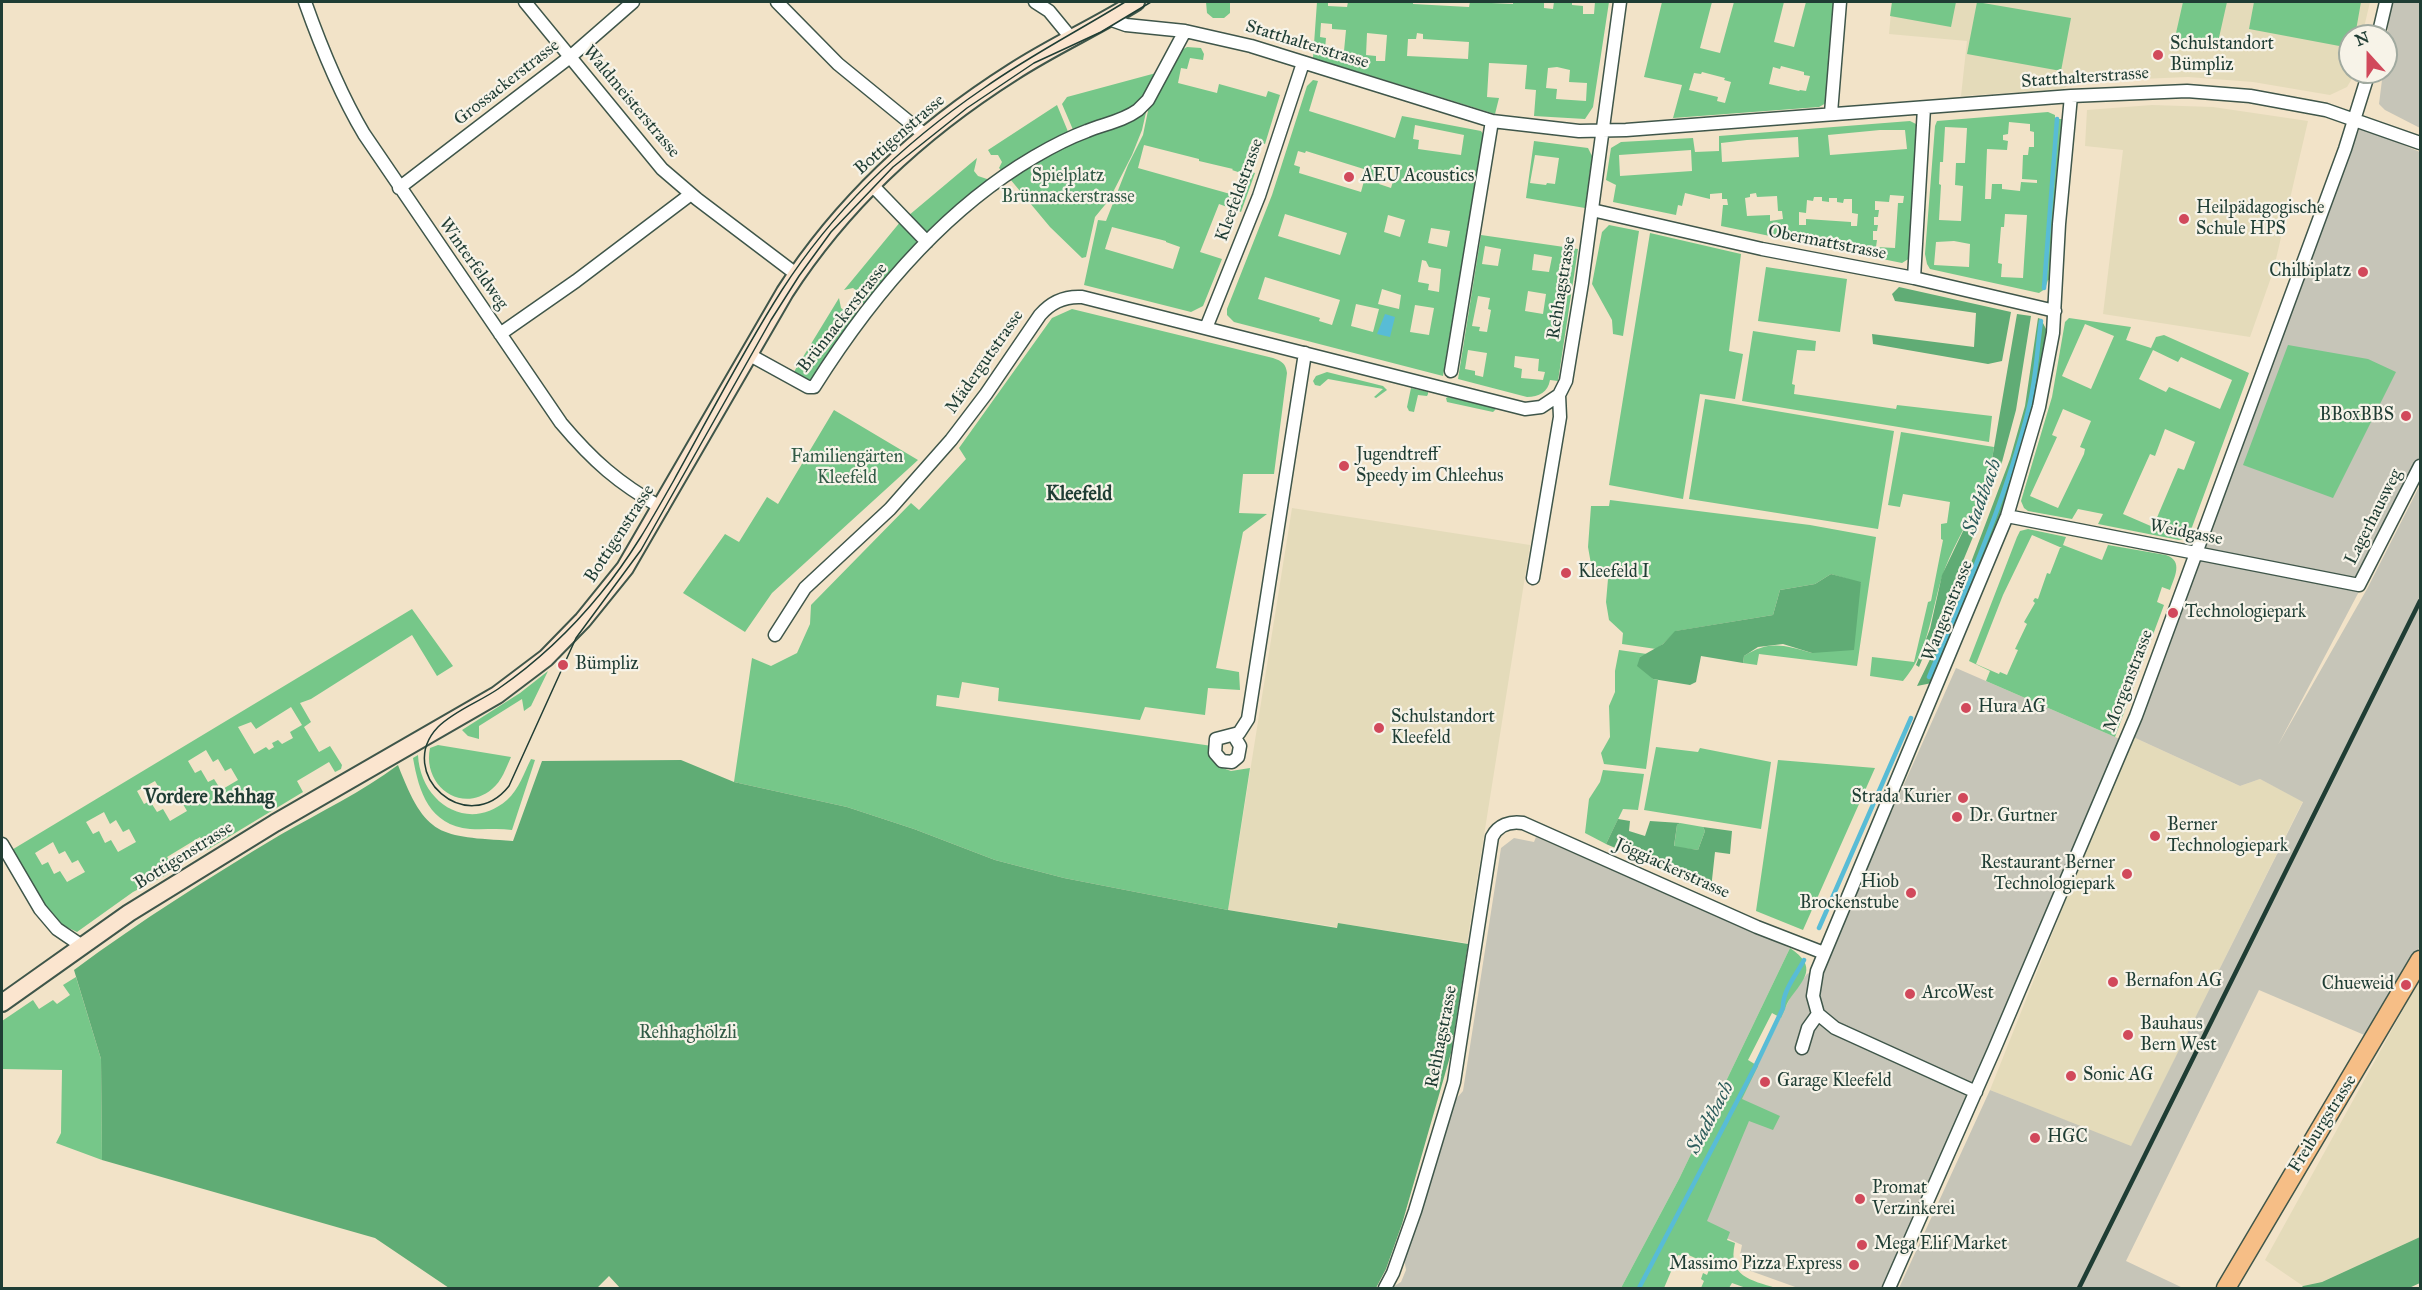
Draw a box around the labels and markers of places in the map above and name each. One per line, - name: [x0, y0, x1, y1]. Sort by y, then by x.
- place label: Schulstandort Bümpliz: [2170, 34, 2274, 76]
- marker: Schulstandort Bümpliz: [2151, 48, 2165, 62]
- place label: AEU Acoustics: [1361, 166, 1474, 188]
- marker: AEU Acoustics: [1342, 170, 1356, 184]
- place label: Heilpädagogische Schule HPS: [2196, 198, 2324, 240]
- marker: Heilpädagogische Schule HPS: [2177, 212, 2191, 226]
- place label: Chilbiplatz: [2269, 261, 2351, 283]
- marker: Chilbiplatz: [2356, 265, 2370, 279]
- place label: BBoxBBS: [2319, 405, 2394, 427]
- marker: BBoxBBS: [2399, 409, 2413, 423]
- place label: Jugendtreff Speedy im Chleehus: [1356, 445, 1504, 488]
- marker: Jugendtreff Speedy im Chleehus: [1337, 459, 1351, 473]
- place label: Kleefeld I: [1578, 562, 1649, 584]
- marker: Kleefeld I: [1559, 566, 1573, 580]
- place label: Technologiepark: [2185, 602, 2306, 624]
- marker: Technologiepark: [2166, 606, 2180, 620]
- place label: Bümpliz: [575, 654, 639, 676]
- marker: Bümpliz: [556, 658, 570, 672]
- place label: Hura AG: [1978, 697, 2046, 719]
- marker: Hura AG: [1959, 701, 1973, 715]
- place label: Schulstandort Kleefeld: [1391, 707, 1495, 750]
- marker: Schulstandort Kleefeld: [1372, 721, 1386, 735]
- place label: Strada Kurier: [1851, 787, 1951, 809]
- marker: Strada Kurier: [1956, 791, 1970, 805]
- place label: Dr. Gurtner: [1969, 806, 2057, 828]
- marker: Dr. Gurtner: [1950, 810, 1964, 824]
- place label: Berner Technologiepark: [2167, 815, 2288, 858]
- marker: Berner Technologiepark: [2148, 829, 2162, 843]
- place label: Restaurant Berner Technologiepark: [1980, 853, 2115, 896]
- marker: Restaurant Berner Technologiepark: [2120, 867, 2134, 881]
- place label: Hiob Brockenstube: [1800, 872, 1899, 914]
- marker: Hiob Brockenstube: [1904, 886, 1918, 900]
- place label: Bernafon AG: [2125, 971, 2222, 993]
- place label: Chueweid: [2322, 974, 2394, 996]
- marker: Bernafon AG: [2106, 975, 2120, 989]
- marker: Chueweid: [2399, 978, 2413, 992]
- place label: ArcoWest: [1922, 983, 1994, 1005]
- marker: ArcoWest: [1903, 987, 1917, 1001]
- place label: Bauhaus Bern West: [2140, 1014, 2217, 1056]
- marker: Bauhaus Bern West: [2121, 1028, 2135, 1042]
- place label: Sonic AG: [2083, 1065, 2153, 1087]
- marker: Sonic AG: [2064, 1069, 2078, 1083]
- place label: Garage Kleefeld: [1777, 1071, 1892, 1093]
- marker: Garage Kleefeld: [1758, 1075, 1772, 1089]
- place label: HGC: [2047, 1127, 2088, 1149]
- marker: HGC: [2028, 1131, 2042, 1145]
- place label: Promat Verzinkerei: [1872, 1178, 1955, 1220]
- marker: Promat Verzinkerei: [1853, 1192, 1867, 1206]
- place label: Mega Elif Market: [1874, 1234, 2007, 1256]
- marker: Mega Elif Market: [1855, 1238, 1869, 1252]
- place label: Massimo Pizza Express: [1669, 1254, 1842, 1276]
- marker: Massimo Pizza Express: [1847, 1258, 1861, 1272]

